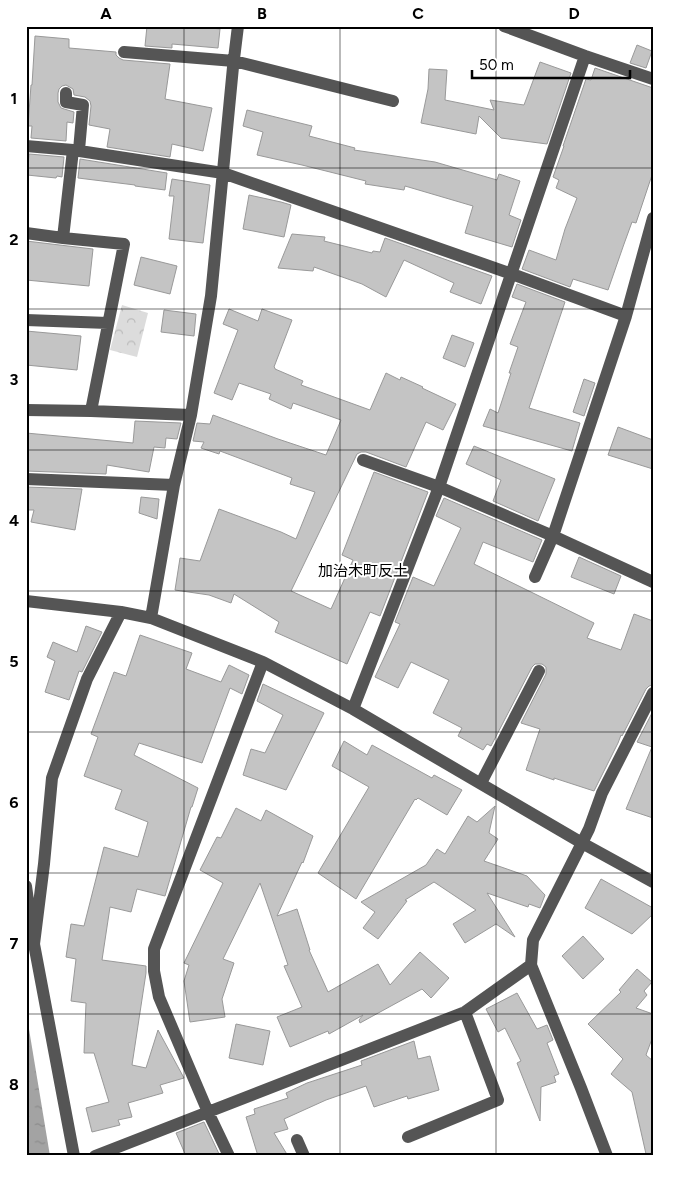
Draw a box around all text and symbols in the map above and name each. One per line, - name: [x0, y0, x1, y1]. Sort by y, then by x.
- text: A: [100, 4, 112, 23]
- text: B: [257, 4, 267, 23]
- text: C: [412, 4, 424, 23]
- text: D: [568, 4, 580, 23]
- scale bar: [472, 48, 629, 80]
- text: 50 m: [479, 56, 514, 74]
- text: 1: [11, 89, 17, 108]
- text: 2: [9, 230, 19, 249]
- text: 3: [10, 370, 19, 389]
- text: 4: [9, 511, 19, 530]
- district label: 加治木町反土: [318, 562, 408, 580]
- text: 5: [9, 652, 19, 671]
- text: 6: [9, 793, 19, 812]
- text: 7: [10, 934, 19, 953]
- text: 8: [9, 1075, 19, 1094]

